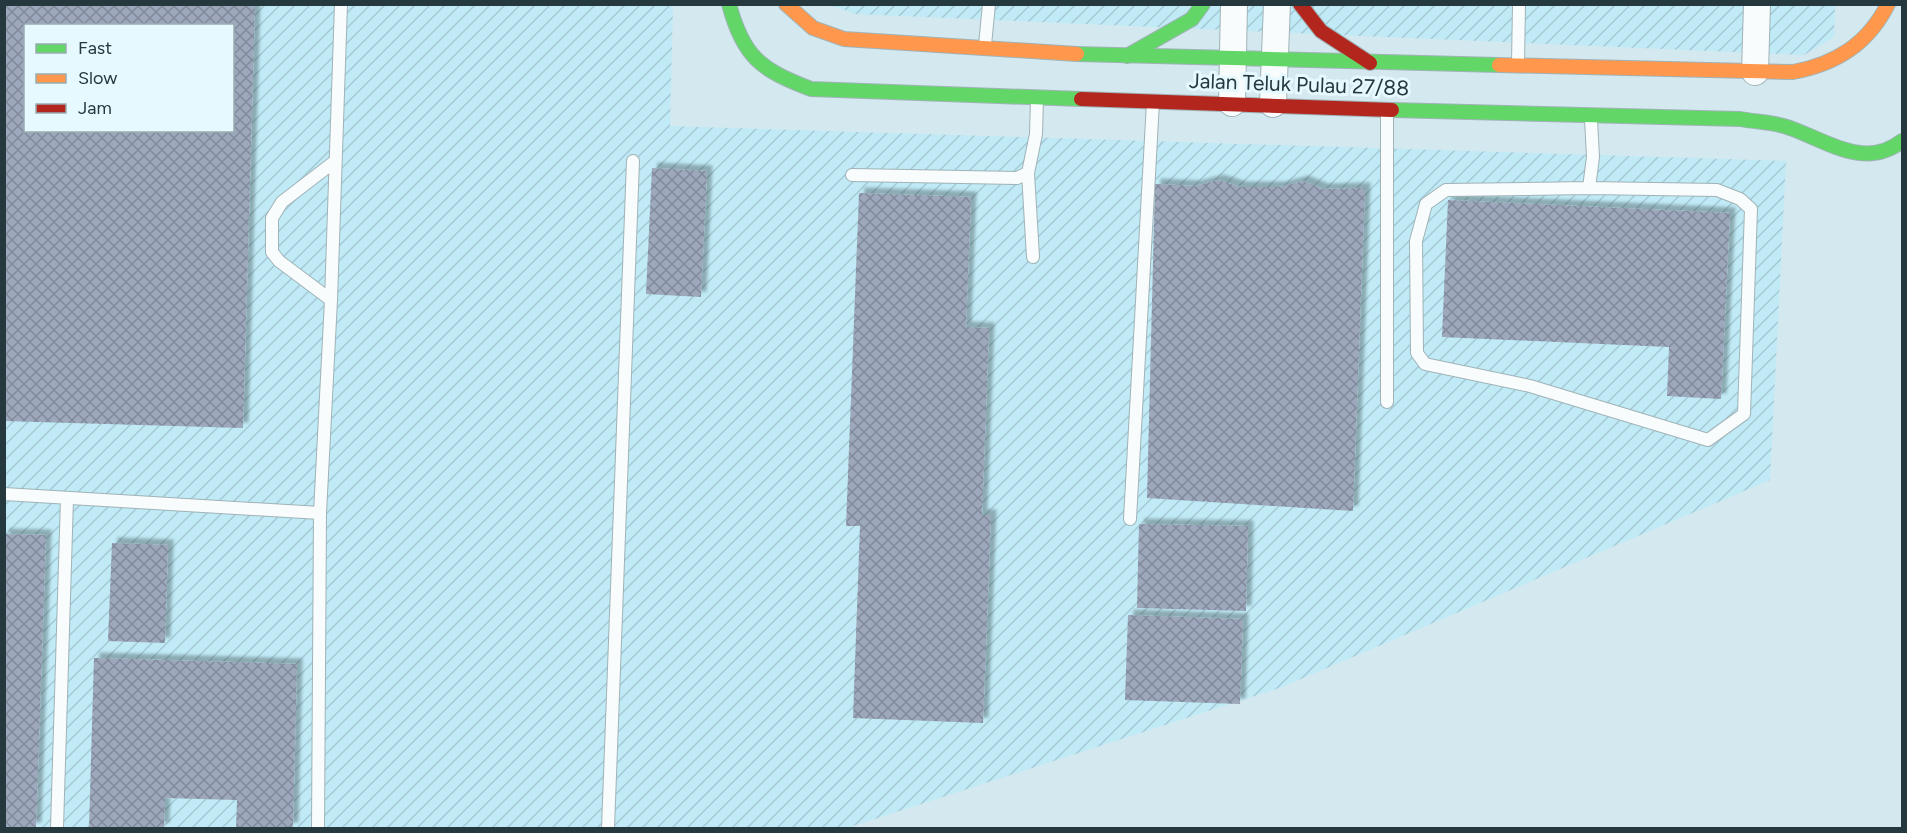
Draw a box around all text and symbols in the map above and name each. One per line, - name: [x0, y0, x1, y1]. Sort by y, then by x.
- legend: [24, 24, 234, 132]
- text: Fast: [78, 37, 112, 59]
- text: Slow: [78, 67, 117, 89]
- street label: Jalan Teluk Pulau 27/88: [1189, 68, 1409, 100]
- text: Jam: [78, 97, 112, 119]

